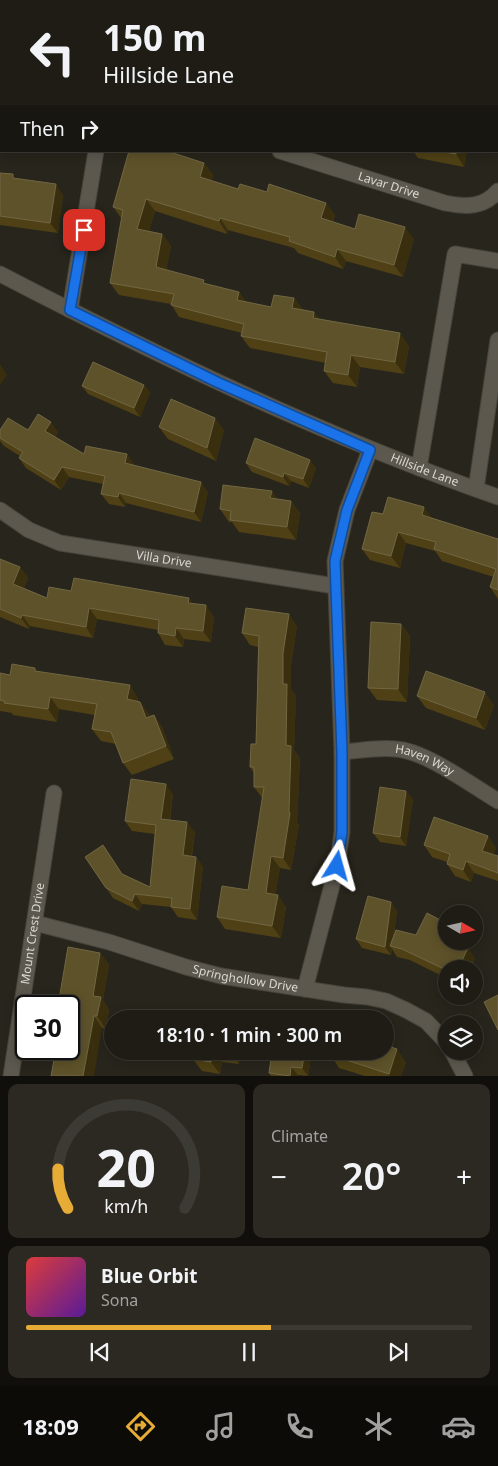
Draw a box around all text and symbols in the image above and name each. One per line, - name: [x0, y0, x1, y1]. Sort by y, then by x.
- text: 150 m: [103, 14, 206, 61]
- icon: left: [20, 20, 85, 85]
- text: Hillside Lane: [103, 59, 234, 89]
- icon: right: [75, 115, 103, 143]
- text: Then: [20, 116, 65, 142]
- street label: Lavar Drive: [356, 167, 422, 203]
- pin: [63, 209, 105, 251]
- icon: arrive: [70, 216, 98, 244]
- street label: Hillside Lane: [388, 449, 461, 490]
- street label: Villa Drive: [135, 546, 193, 572]
- street label: Haven Way: [394, 740, 458, 780]
- position arrow: [310, 839, 362, 891]
- street label: Mount Crest Drive: [16, 881, 48, 986]
- north arrow: [438, 905, 482, 950]
- map controls: [438, 905, 483, 1060]
- street label: Springhollow Drive: [191, 960, 300, 996]
- button: sound: [438, 960, 483, 1005]
- speed limit sign: 30: [15, 995, 80, 1060]
- button: layers: [438, 1015, 483, 1060]
- text: 18:10 · 1 min · 300 m: [156, 1022, 342, 1048]
- text: Climate: [271, 1125, 328, 1147]
- text: 20: [97, 1131, 156, 1202]
- text: 20°: [342, 1149, 401, 1201]
- text: −: [271, 1157, 287, 1195]
- text: +: [456, 1157, 472, 1195]
- text: km/h: [105, 1194, 148, 1218]
- text: Blue Orbit: [101, 1263, 197, 1289]
- text: Sona: [101, 1289, 138, 1311]
- icon: previous: [86, 1338, 114, 1366]
- icon: pause: [235, 1338, 263, 1366]
- icon: next: [384, 1338, 412, 1366]
- icon: directions: [123, 1409, 158, 1444]
- icon: music: [203, 1409, 238, 1444]
- icon: phone: [282, 1409, 317, 1444]
- icon: climate: [361, 1409, 396, 1444]
- icon: car: [441, 1409, 476, 1444]
- text: 18:09: [22, 1411, 79, 1441]

